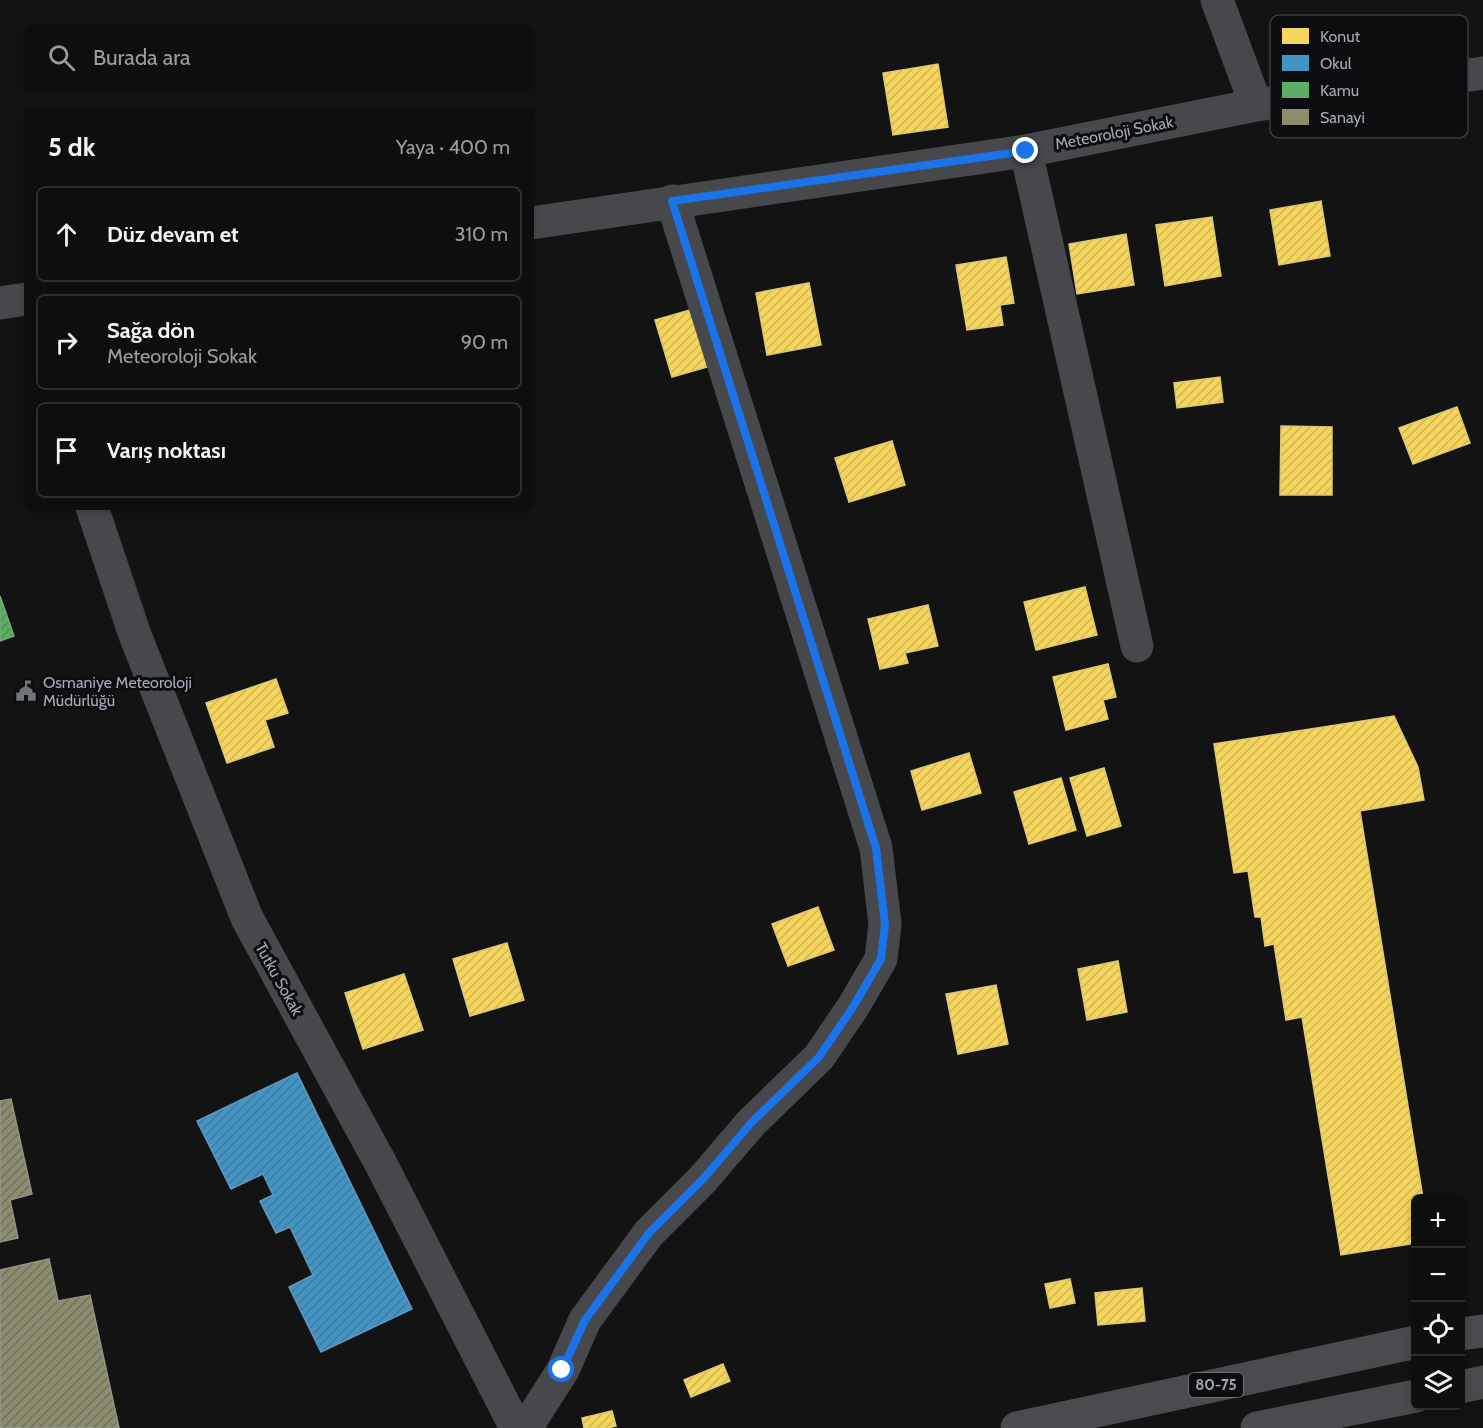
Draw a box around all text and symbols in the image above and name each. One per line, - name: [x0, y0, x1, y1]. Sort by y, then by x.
- legend: [1270, 15, 1468, 138]
- search box: [24, 24, 534, 90]
- text: Konut: [1320, 27, 1361, 46]
- icon: search: [45, 41, 78, 74]
- text: Burada ara: [93, 44, 191, 71]
- text: Okul: [1320, 54, 1352, 73]
- text: Kamu: [1320, 81, 1359, 100]
- text: Sanayi: [1320, 108, 1365, 127]
- street label: Meteoroloji Sokak: [1053, 112, 1175, 154]
- text: 5 dk: [48, 131, 95, 163]
- text: Yaya · 400 m: [396, 135, 510, 159]
- route end: [1012, 137, 1038, 163]
- icon: ahead: [50, 218, 83, 251]
- text: Düz devam et: [107, 221, 239, 248]
- text: 310 m: [455, 222, 508, 246]
- text: Sağa dön: [107, 317, 195, 344]
- icon: right: [50, 326, 83, 359]
- text: 90 m: [461, 330, 508, 354]
- text: Meteoroloji Sokak: [107, 344, 257, 368]
- icon: arrive: [50, 434, 83, 467]
- text: Varış noktası: [107, 437, 226, 464]
- place label: Osmaniye Meteoroloji Müdürlüğü: [43, 673, 192, 710]
- public building icon: Osmaniye Meteoroloji Müdürlüğü: [14, 679, 38, 703]
- street label: Tutku Sokak: [251, 939, 307, 1019]
- map controls: [1411, 1194, 1465, 1410]
- button: +: [1411, 1194, 1465, 1248]
- button: −: [1411, 1248, 1465, 1302]
- button: locate: [1411, 1302, 1465, 1356]
- route start: [548, 1356, 574, 1382]
- button: layers: [1411, 1356, 1465, 1410]
- road number: 80-75: [1189, 1373, 1243, 1397]

